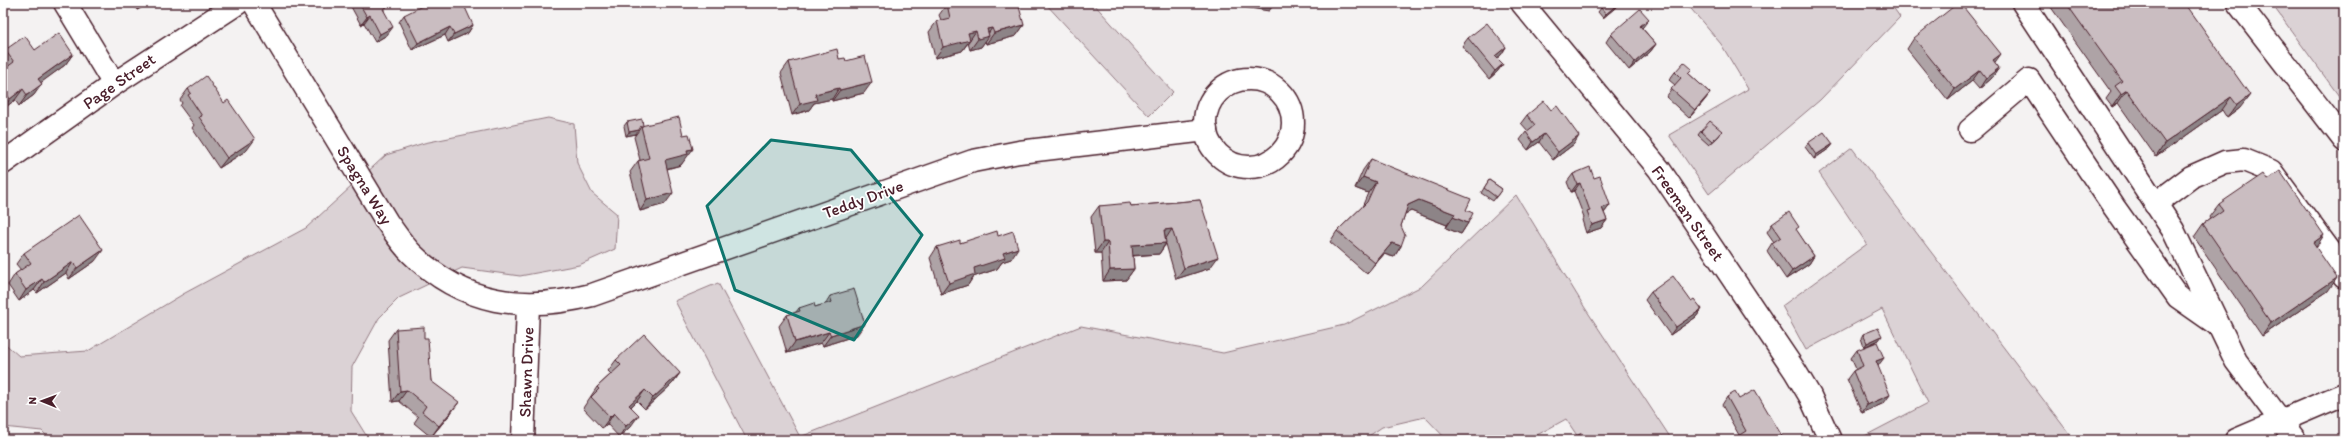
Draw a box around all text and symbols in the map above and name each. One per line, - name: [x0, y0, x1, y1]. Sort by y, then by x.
- street label: Page Street: [79, 49, 159, 113]
- street label: Spagna Way: [333, 142, 397, 228]
- street label: Freeman Street: [1648, 161, 1728, 265]
- street label: Teddy Drive: [820, 175, 906, 223]
- street label: Shawn Drive: [514, 326, 538, 418]
- north arrow: [22, 381, 62, 421]
- text: N: [26, 397, 39, 405]

